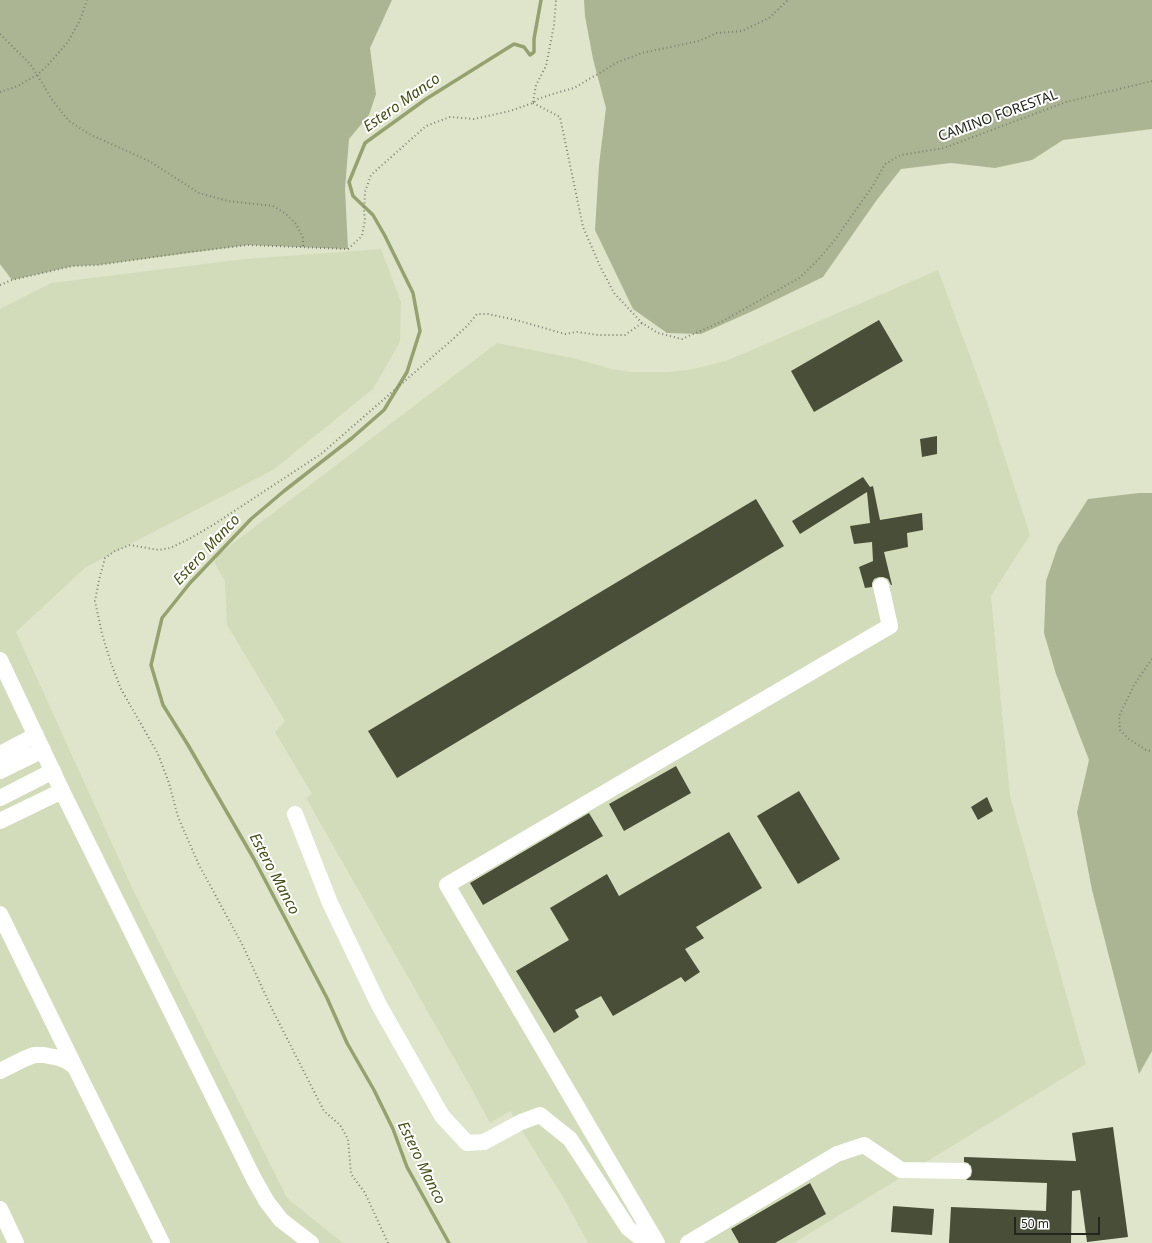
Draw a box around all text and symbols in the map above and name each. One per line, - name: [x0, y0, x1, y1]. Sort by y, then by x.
- water label: Estero Manco: [360, 70, 444, 136]
- street label: CAMINO FORESTAL: [936, 87, 1060, 145]
- water label: Estero Manco: [170, 511, 244, 589]
- water label: Estero Manco: [245, 830, 303, 918]
- water label: Estero Manco: [393, 1119, 449, 1207]
- scale bar: [1016, 1209, 1102, 1235]
- text: 50 m: [1021, 1215, 1049, 1232]

